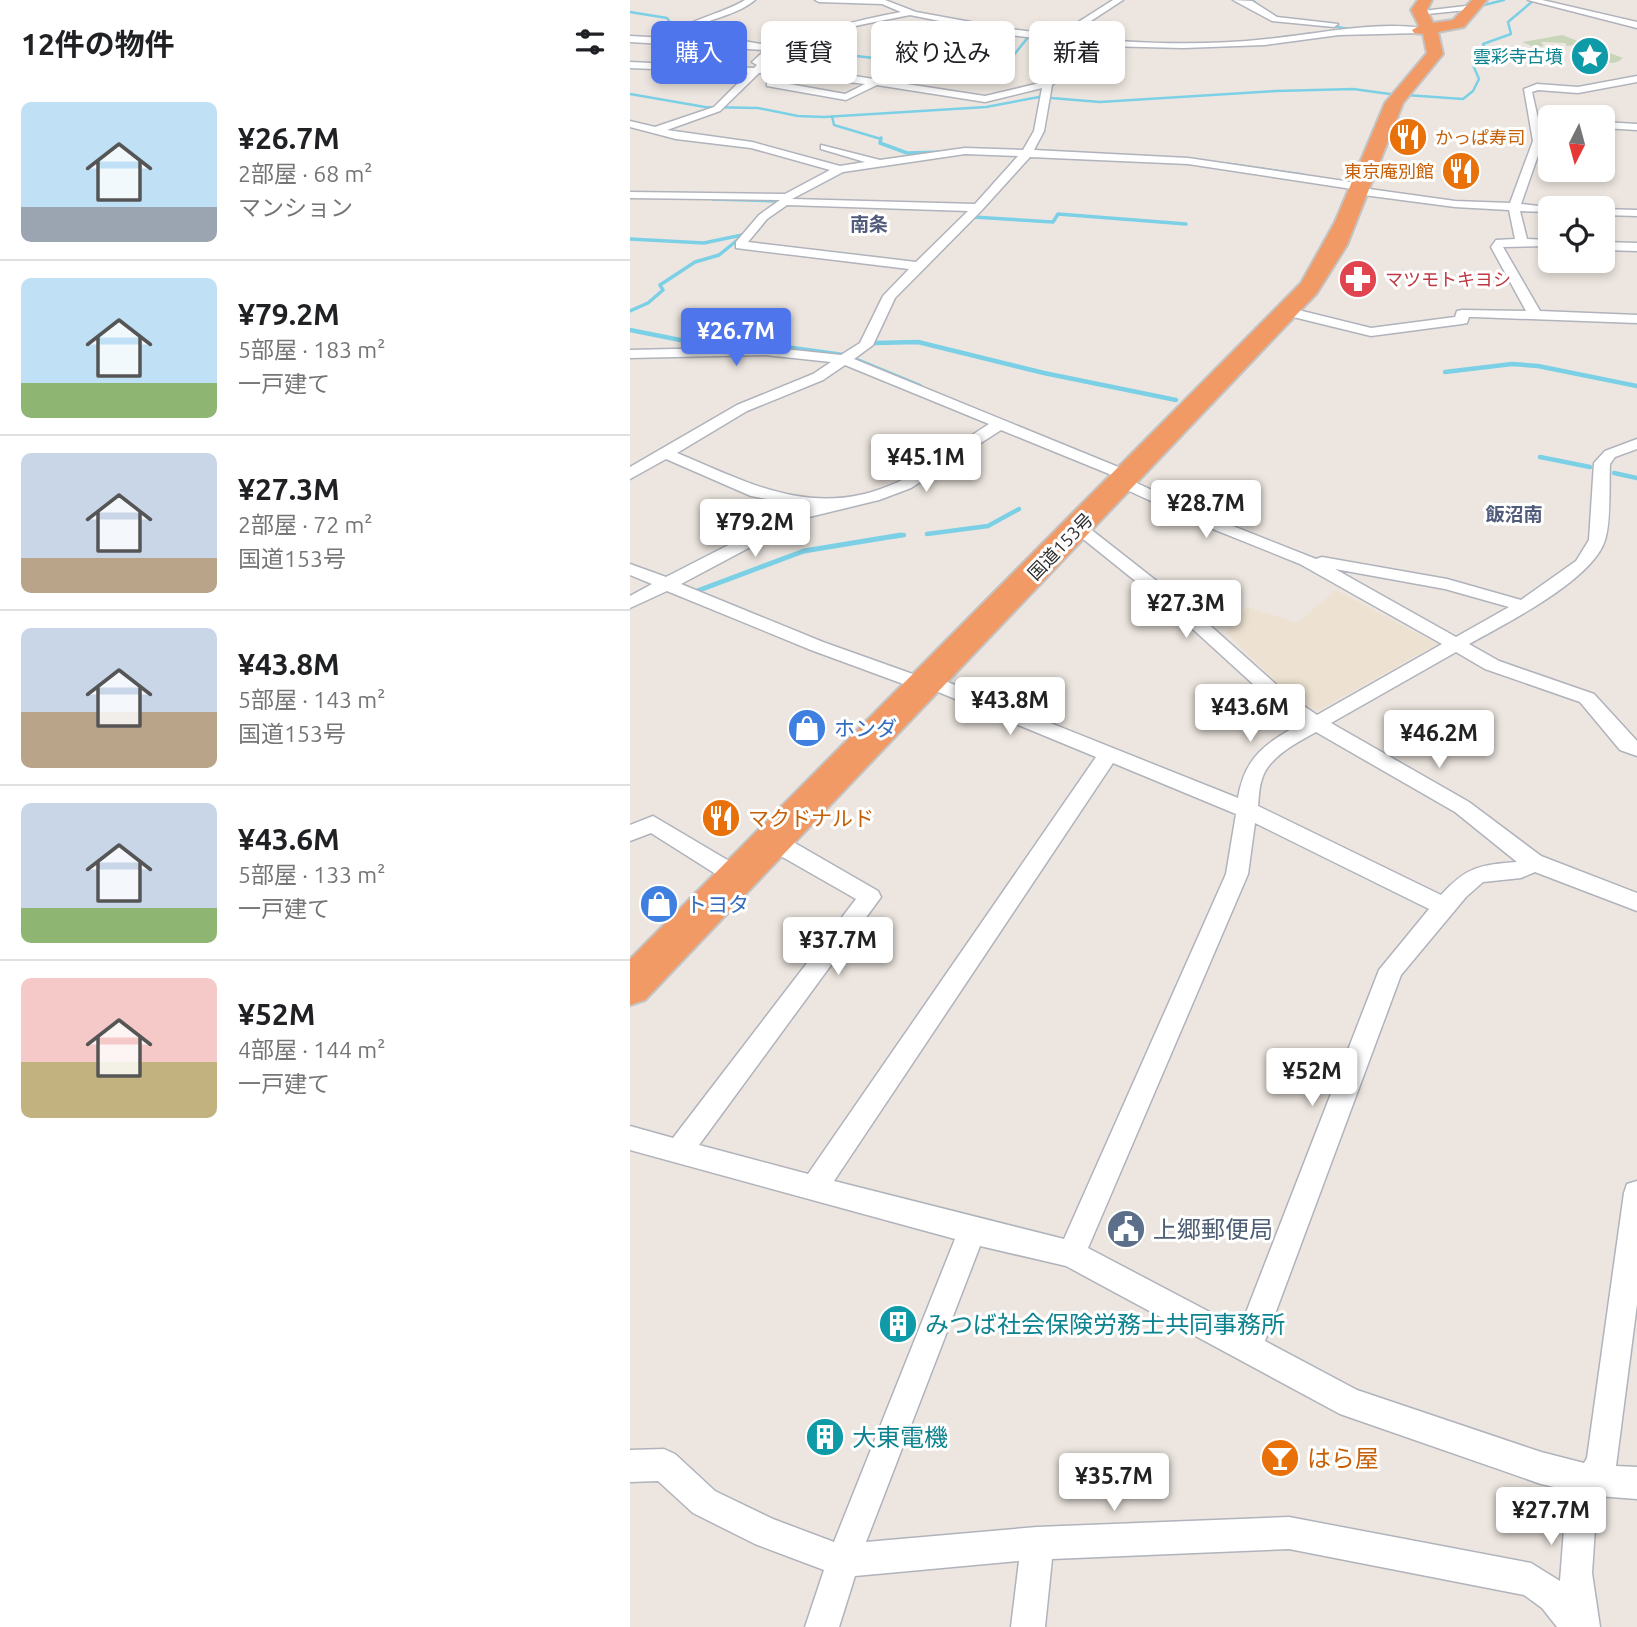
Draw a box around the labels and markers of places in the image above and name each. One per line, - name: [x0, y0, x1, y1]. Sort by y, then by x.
- place icon: 雲彩寺古墳: [1569, 35, 1611, 77]
- place label: 雲彩寺古墳: [1473, 46, 1563, 66]
- restaurant icon: かっぱ寿司: [1387, 116, 1429, 158]
- place label: かっぱ寿司: [1435, 127, 1525, 147]
- restaurant icon: 東京庵別館: [1440, 150, 1482, 192]
- place label: 東京庵別館: [1344, 161, 1434, 181]
- pharmacy icon: マツモトキヨシ: [1337, 258, 1379, 300]
- place label: マツモトキヨシ: [1385, 269, 1511, 289]
- pin: ¥26.7M: [679, 308, 793, 368]
- pin: ¥45.1M: [869, 434, 983, 494]
- pin: ¥28.7M: [1149, 480, 1263, 540]
- pin: ¥79.2M: [698, 500, 812, 559]
- pin: ¥27.3M: [1129, 580, 1243, 640]
- pin: ¥43.8M: [953, 678, 1067, 737]
- pin: ¥43.6M: [1193, 684, 1307, 744]
- shop icon: ホンダ: [786, 707, 828, 749]
- pin: ¥46.2M: [1382, 710, 1496, 770]
- place label: ホンダ: [834, 716, 897, 740]
- restaurant icon: マクドナルド: [700, 797, 742, 839]
- place label: マクドナルド: [748, 806, 874, 830]
- shop icon: トヨタ: [638, 883, 680, 925]
- place label: トヨタ: [686, 892, 749, 916]
- pin: ¥37.7M: [781, 918, 895, 977]
- pin: ¥52M: [1271, 1048, 1353, 1108]
- public building icon: 上郷郵便局: [1105, 1208, 1147, 1250]
- place label: 上郷郵便局: [1153, 1216, 1273, 1243]
- building icon: みつば社会保険労務士共同事務所: [877, 1303, 919, 1345]
- place label: みつば社会保険労務士共同事務所: [925, 1311, 1285, 1338]
- building icon: 大東電機: [804, 1416, 846, 1458]
- place label: 大東電機: [852, 1424, 948, 1451]
- bar icon: はら屋: [1259, 1437, 1301, 1479]
- place label: はら屋: [1307, 1445, 1379, 1472]
- pin: ¥35.7M: [1057, 1454, 1171, 1513]
- pin: ¥27.7M: [1494, 1488, 1608, 1547]

